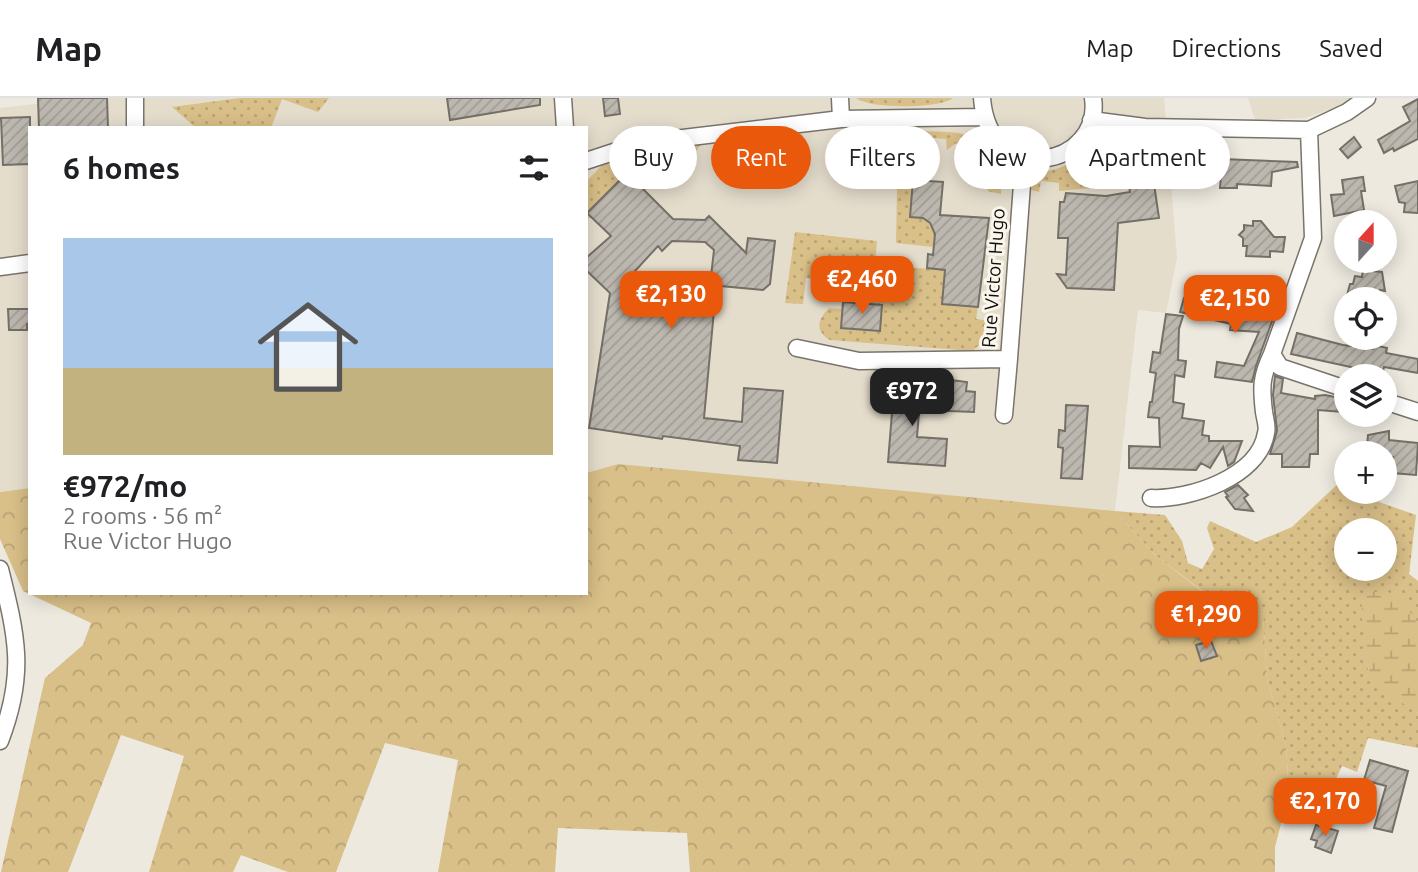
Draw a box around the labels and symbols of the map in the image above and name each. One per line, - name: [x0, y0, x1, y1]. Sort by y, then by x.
- street label: Rue Victor Hugo: [977, 207, 1009, 349]
- north arrow: [1334, 210, 1396, 273]
- pin: €2,460: [805, 256, 919, 316]
- pin: €2,130: [614, 272, 728, 331]
- pin: €2,150: [1178, 275, 1292, 335]
- pin: €972: [871, 368, 953, 428]
- pin: €1,290: [1149, 592, 1263, 651]
- pin: €2,170: [1268, 778, 1382, 838]

